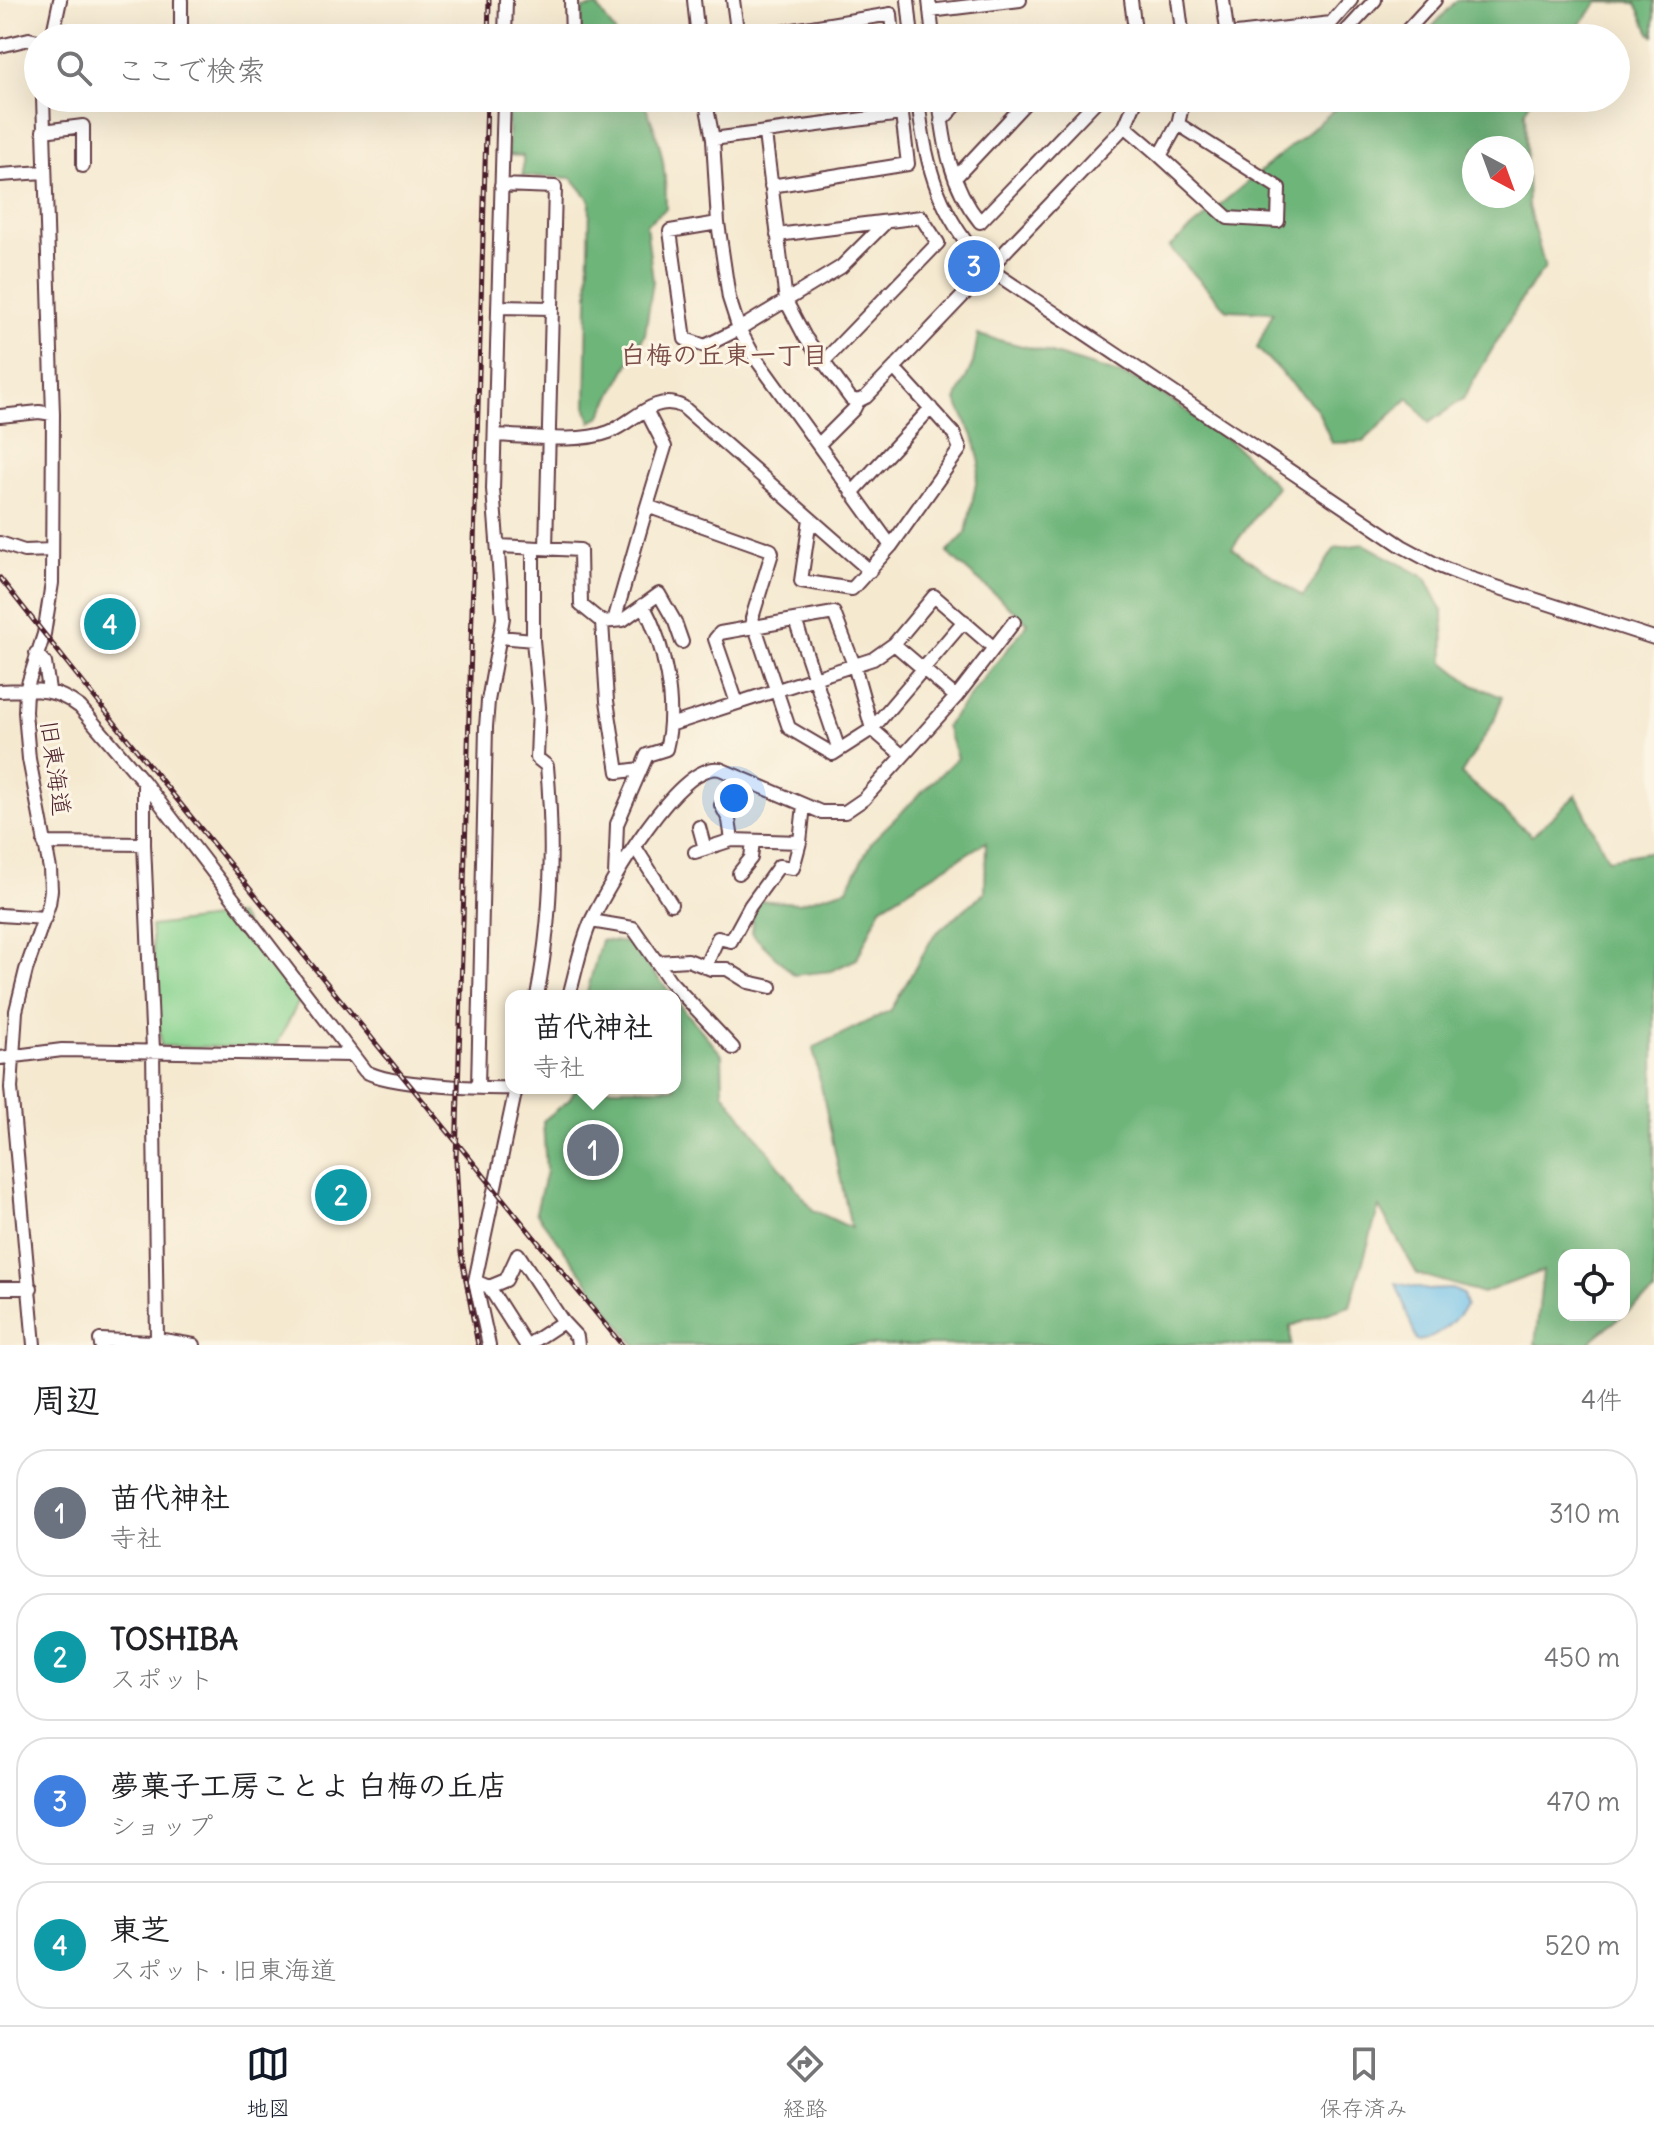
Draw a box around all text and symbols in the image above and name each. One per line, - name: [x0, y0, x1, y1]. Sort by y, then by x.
- search box: [24, 24, 1630, 112]
- icon: search: [52, 46, 96, 90]
- text: ここで検索: [116, 51, 266, 89]
- north arrow: [1462, 136, 1534, 208]
- pin: 3: [948, 236, 1000, 296]
- district label: 白梅の丘東一丁目: [620, 338, 828, 371]
- pin: 4: [84, 594, 136, 654]
- street label: 旧東海道: [34, 718, 78, 817]
- your location: [714, 778, 754, 818]
- popup: [505, 990, 681, 1094]
- text: 苗代神社: [533, 1007, 653, 1045]
- text: 寺社: [533, 1050, 585, 1083]
- pin: 1: [567, 1120, 619, 1180]
- pin: 2: [315, 1165, 367, 1225]
- map controls: [1558, 1249, 1630, 1321]
- button: locate: [1558, 1249, 1630, 1321]
- text: 周辺: [32, 1378, 100, 1421]
- text: 4件: [1581, 1383, 1622, 1416]
- text: 苗代神社: [110, 1478, 230, 1516]
- text: 1: [55, 1497, 65, 1530]
- text: 310 m: [1549, 1497, 1620, 1530]
- text: 寺社: [110, 1521, 162, 1554]
- text: TOSHIBA: [110, 1620, 238, 1658]
- text: 2: [53, 1641, 67, 1674]
- text: 450 m: [1544, 1641, 1620, 1674]
- text: スポット: [110, 1662, 214, 1695]
- text: 夢菓子工房ことよ 白梅の丘店: [110, 1766, 507, 1804]
- text: 3: [53, 1785, 67, 1818]
- text: 470 m: [1546, 1785, 1620, 1818]
- text: ショップ: [110, 1809, 213, 1842]
- text: 東芝: [110, 1910, 170, 1948]
- text: 4: [52, 1929, 68, 1962]
- text: 520 m: [1545, 1929, 1620, 1962]
- text: スポット · 旧東海道: [110, 1953, 336, 1986]
- tab: 地図: [246, 2042, 290, 2122]
- tab: 経路: [783, 2042, 827, 2122]
- tab: 保存済み: [1320, 2042, 1408, 2122]

